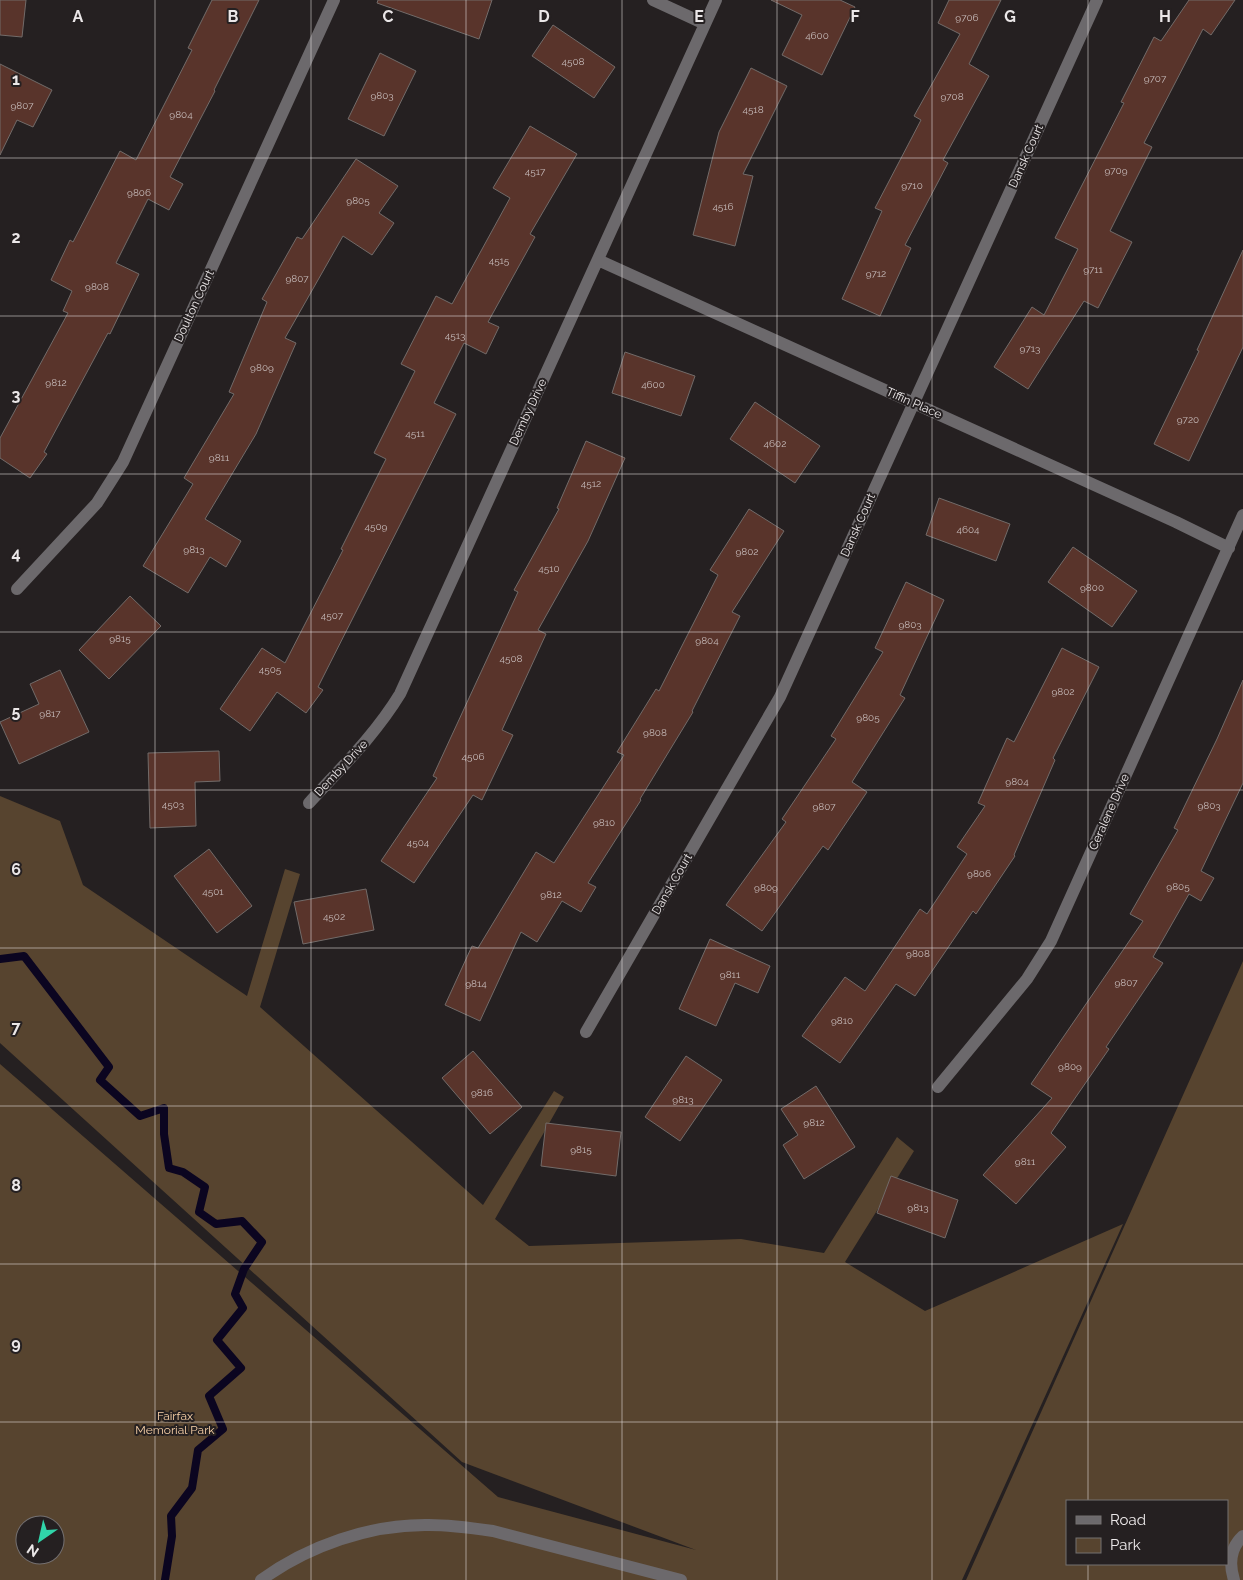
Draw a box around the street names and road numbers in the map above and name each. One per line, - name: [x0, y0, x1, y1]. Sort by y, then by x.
- street label: Dansk Court: [1006, 122, 1046, 190]
- street label: Doulton Court: [171, 268, 217, 344]
- street label: Demby Drive: [507, 377, 549, 447]
- street label: Tiffin Place: [884, 384, 944, 422]
- street label: Dansk Court: [838, 491, 878, 559]
- street label: Demby Drive: [311, 737, 371, 799]
- street label: Ceralene Drive: [1086, 772, 1132, 852]
- street label: Dansk Court: [649, 851, 695, 917]

